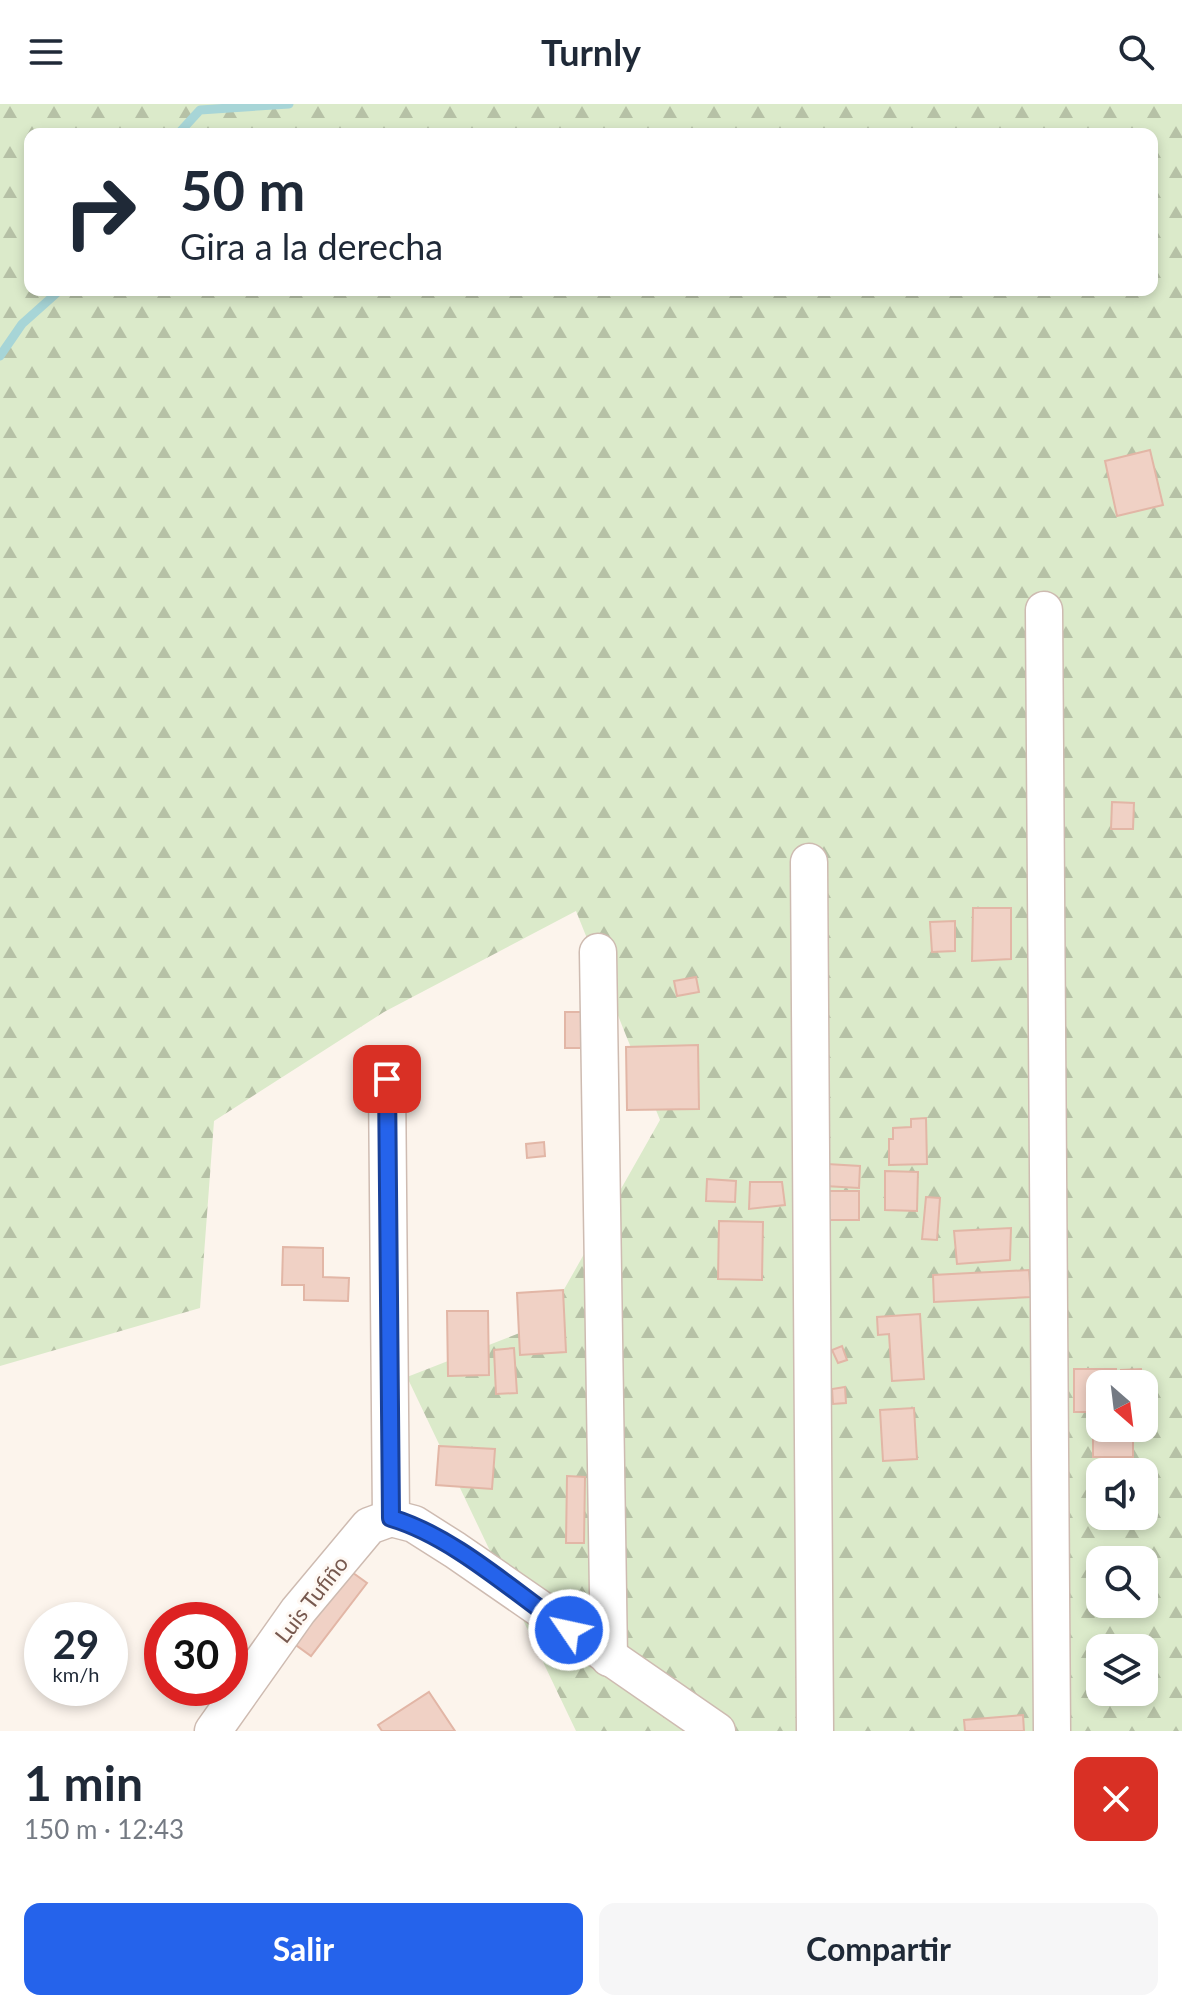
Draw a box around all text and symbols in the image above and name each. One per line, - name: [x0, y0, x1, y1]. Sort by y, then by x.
- icon: menu: [24, 30, 68, 74]
- text: Turnly: [541, 30, 641, 74]
- icon: search: [1114, 30, 1158, 74]
- text: 50 m: [180, 156, 305, 223]
- icon: right: [48, 160, 152, 264]
- text: Gira a la derecha: [180, 224, 443, 268]
- pin: [353, 1045, 421, 1113]
- icon: arrive: [365, 1057, 409, 1101]
- north arrow: [1086, 1370, 1158, 1442]
- map controls: [1086, 1370, 1158, 1706]
- button: sound: [1086, 1458, 1158, 1530]
- button: search: [1086, 1546, 1158, 1618]
- street label: Luis Tufiño: [269, 1550, 353, 1648]
- position arrow: [527, 1588, 611, 1672]
- speed limit sign: 30: [144, 1602, 248, 1706]
- text: 29: [53, 1620, 99, 1668]
- button: layers: [1086, 1634, 1158, 1706]
- text: km/h: [53, 1662, 99, 1686]
- text: 1 min: [24, 1754, 143, 1811]
- button: close: [1074, 1757, 1158, 1841]
- text: 150 m · 12:43: [24, 1813, 184, 1845]
- button: Salir: [24, 1903, 583, 1995]
- button: Compartir: [599, 1903, 1158, 1995]

